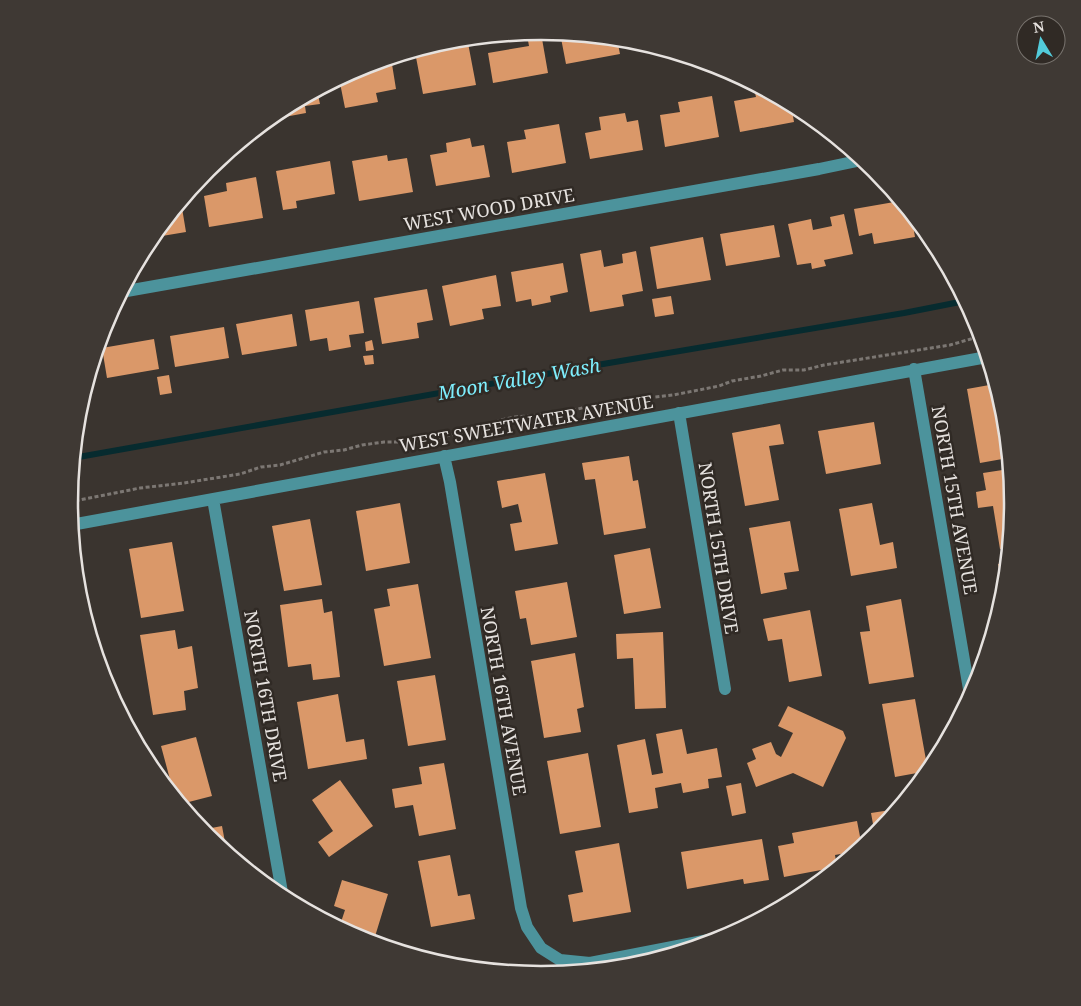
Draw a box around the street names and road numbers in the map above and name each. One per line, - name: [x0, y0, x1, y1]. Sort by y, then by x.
- street label: WEST WOOD DRIVE: [402, 182, 576, 236]
- street label: WEST SWEETWATER AVENUE: [397, 389, 655, 457]
- street label: NORTH 15TH AVENUE: [927, 404, 983, 596]
- street label: NORTH 15TH DRIVE: [694, 460, 744, 636]
- street label: NORTH 16TH AVENUE: [476, 605, 532, 797]
- street label: NORTH 16TH DRIVE: [239, 608, 293, 784]

